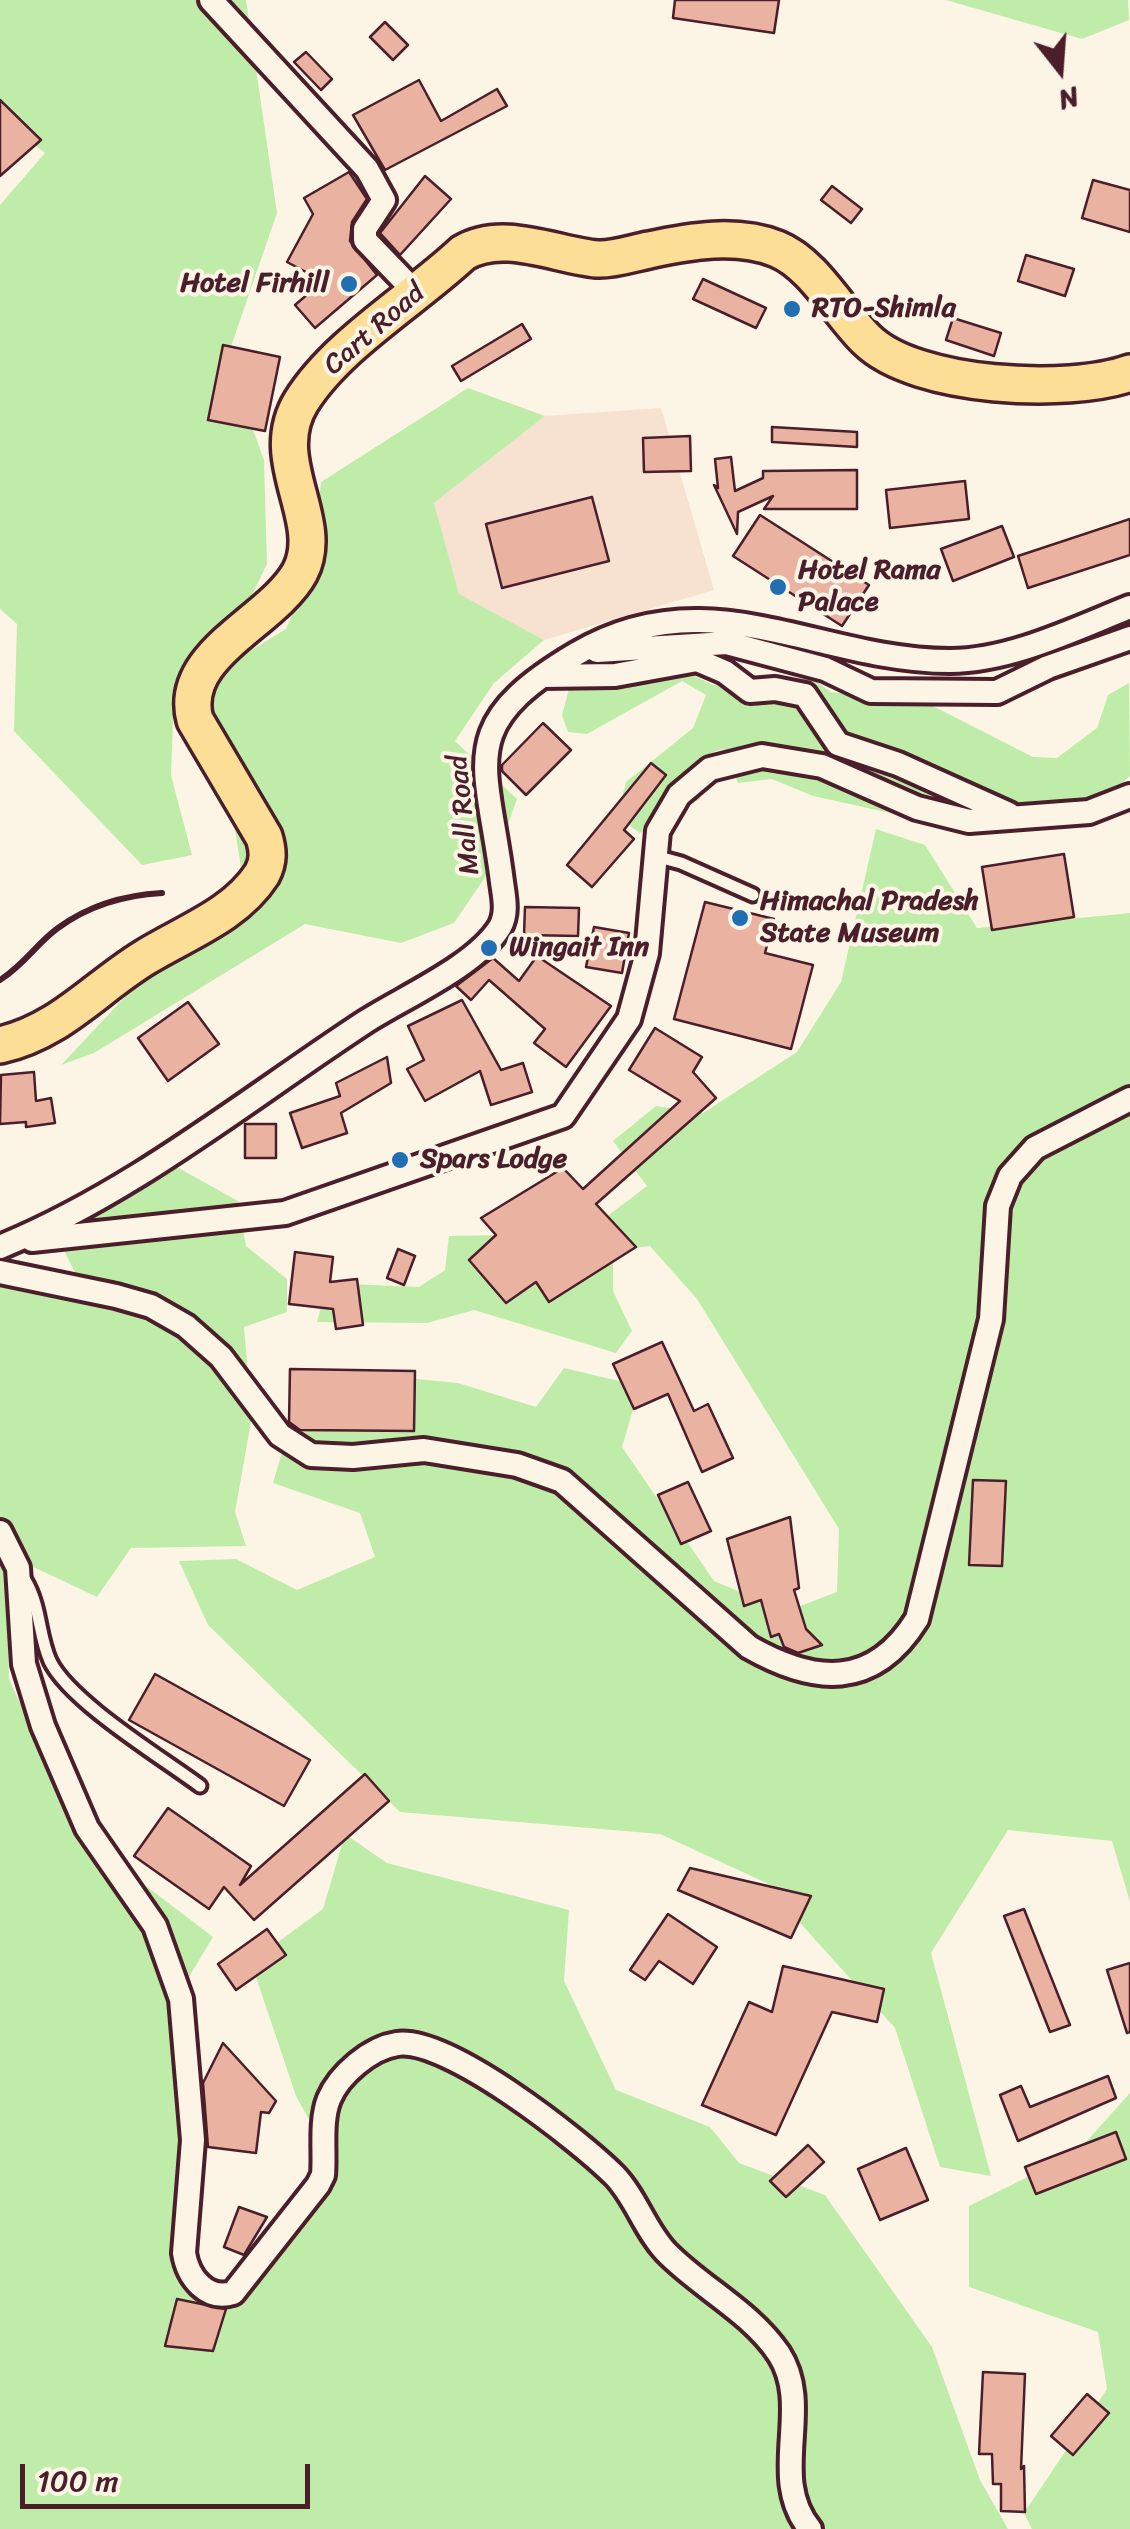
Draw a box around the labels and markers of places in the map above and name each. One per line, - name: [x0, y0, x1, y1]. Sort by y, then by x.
- place label: Hotel Firhill: [180, 267, 329, 301]
- marker: Hotel Firhill: [338, 273, 360, 295]
- place label: RTO-Shimla: [812, 292, 956, 326]
- marker: RTO-Shimla: [781, 298, 803, 320]
- place label: Hotel Rama Palace: [798, 554, 941, 620]
- marker: Hotel Rama Palace: [767, 576, 789, 598]
- place label: Himachal Pradesh State Museum: [760, 885, 979, 951]
- marker: Himachal Pradesh State Museum: [729, 907, 751, 929]
- place label: Wingait Inn: [509, 931, 649, 965]
- marker: Wingait Inn: [478, 937, 500, 959]
- place label: Spars Lodge: [420, 1143, 567, 1177]
- marker: Spars Lodge: [389, 1149, 411, 1171]

